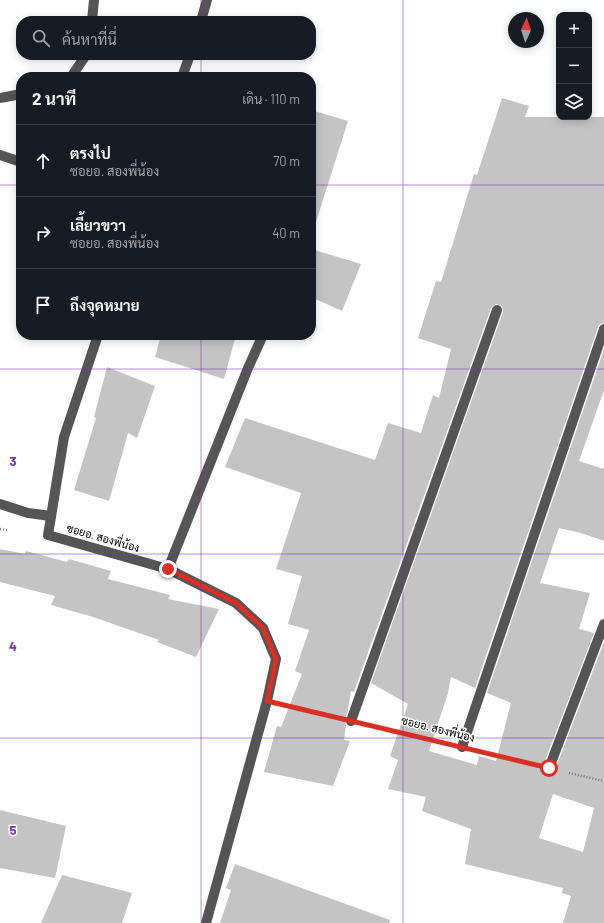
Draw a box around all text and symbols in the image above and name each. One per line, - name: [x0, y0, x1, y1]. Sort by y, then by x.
- north arrow: [508, 12, 544, 48]
- map controls: [556, 12, 592, 120]
- button: +: [556, 12, 592, 48]
- search box: [16, 16, 316, 60]
- icon: search: [30, 27, 52, 49]
- text: ค้นหาที่นี่: [62, 30, 117, 48]
- button: −: [556, 48, 592, 84]
- button: layers: [556, 84, 592, 120]
- text: 2 นาที: [32, 88, 76, 108]
- text: เดิน · 110 m: [242, 91, 300, 107]
- text: ตรงไป: [70, 144, 111, 162]
- icon: ahead: [32, 150, 54, 172]
- text: 70 m: [273, 153, 300, 169]
- text: ซอยอ. สองพี่น้อง: [70, 163, 159, 179]
- text: เลี้ยวขวา: [70, 216, 126, 234]
- icon: right: [32, 222, 54, 244]
- text: 40 m: [272, 225, 300, 241]
- text: ซอยอ. สองพี่น้อง: [70, 235, 159, 251]
- icon: arrive: [32, 294, 54, 316]
- text: ถึงจุดหมาย: [70, 296, 140, 314]
- text: 3: [9, 453, 17, 469]
- street label: ซอยอ. สองพี่น้อง: [65, 517, 142, 554]
- route end: [159, 560, 177, 578]
- text: 4: [9, 638, 17, 654]
- street label: ซอยอ. สองพี่น้อง: [400, 709, 477, 744]
- route start: [540, 759, 558, 777]
- text: 5: [9, 822, 17, 838]

